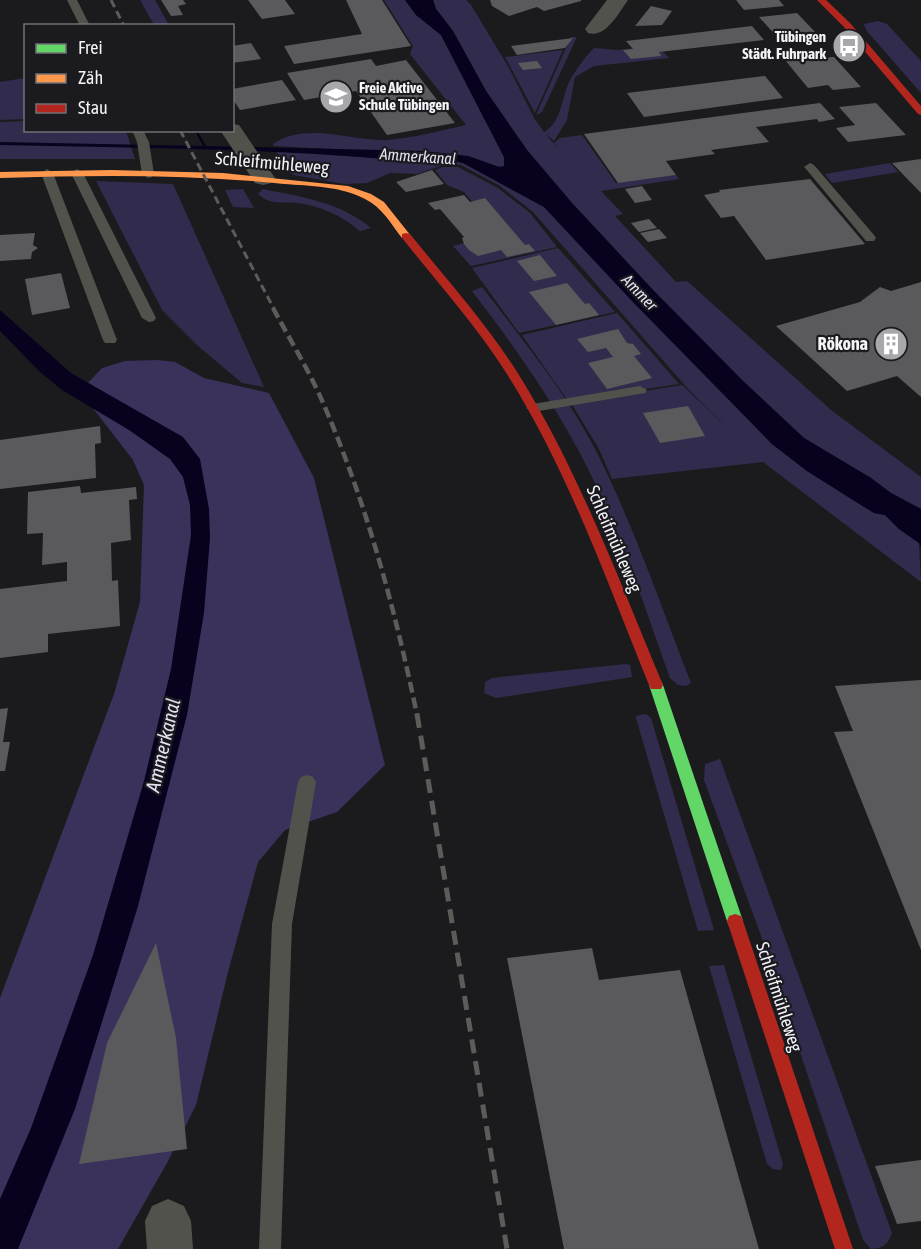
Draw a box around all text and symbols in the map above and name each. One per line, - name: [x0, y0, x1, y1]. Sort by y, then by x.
- legend: [24, 24, 234, 132]
- place label: Tübingen Städt. Fuhrpark: [742, 28, 826, 62]
- bus stop icon: Tübingen Städt. Fuhrpark: [831, 28, 867, 64]
- text: Frei: [78, 37, 103, 58]
- text: Zäh: [78, 67, 103, 88]
- school or university icon: Freie Aktive Schule Tübingen: [318, 79, 354, 115]
- place label: Freie Aktive Schule Tübingen: [359, 79, 449, 113]
- text: Stau: [78, 97, 108, 118]
- water label: Ammerkanal: [378, 144, 457, 168]
- street label: Schleifmühleweg: [214, 147, 330, 178]
- water label: Ammer: [618, 270, 662, 315]
- building icon: Rökona: [873, 326, 909, 362]
- place label: Rökona: [817, 333, 868, 354]
- street label: Schleifmühleweg: [582, 482, 647, 596]
- water label: Ammerkanal: [140, 696, 184, 795]
- street label: Schleifmühleweg: [752, 939, 807, 1055]

